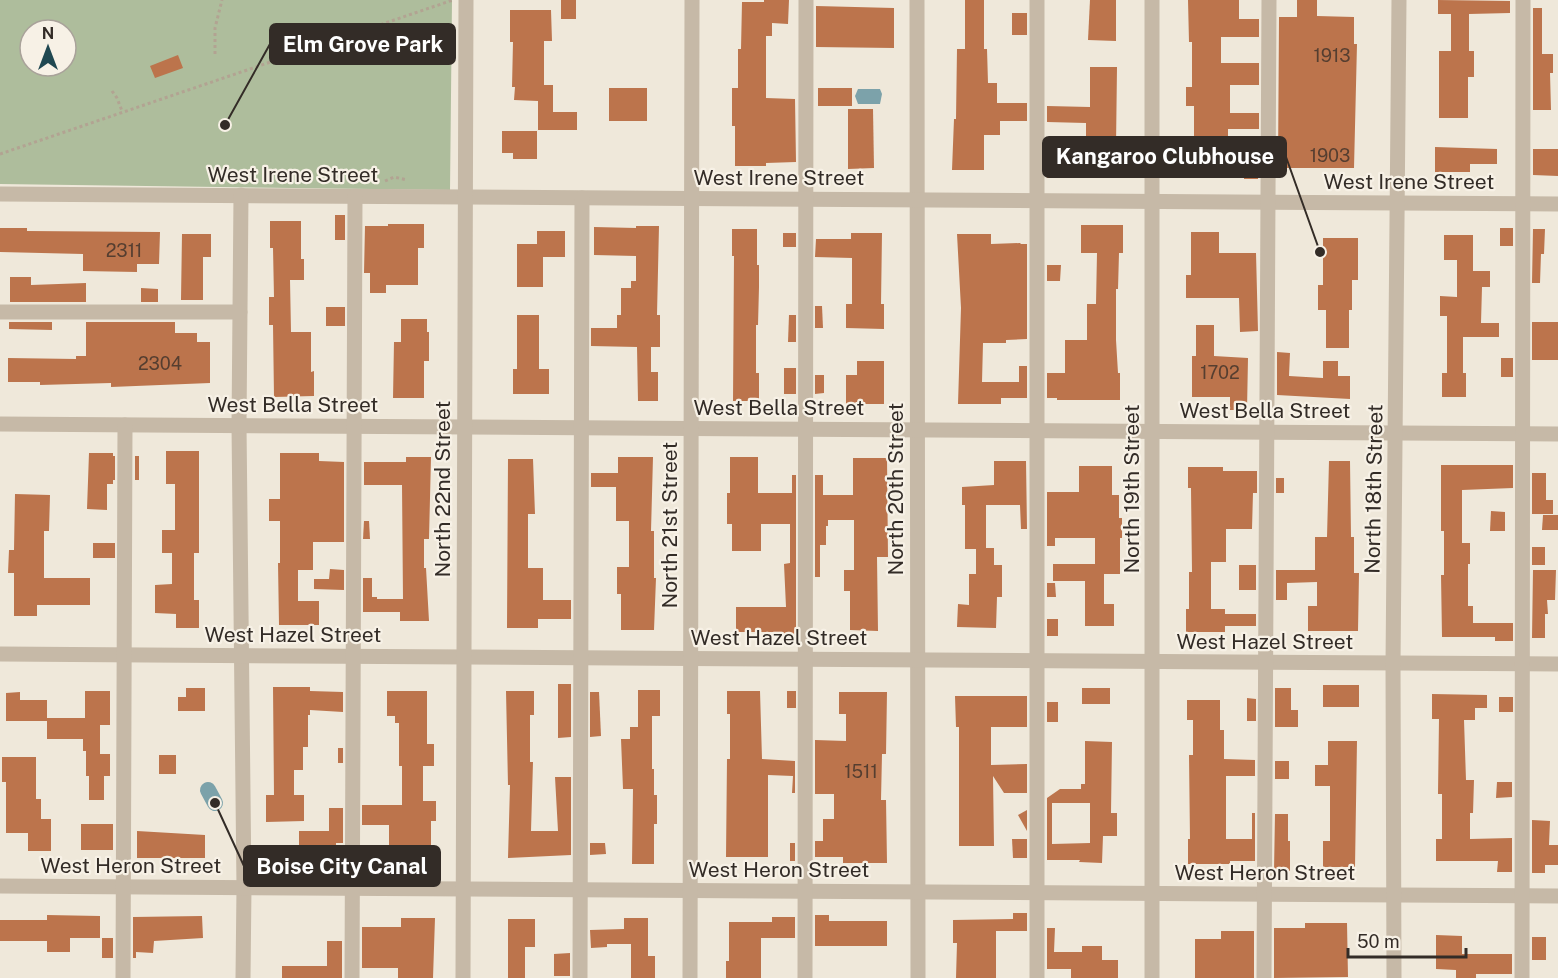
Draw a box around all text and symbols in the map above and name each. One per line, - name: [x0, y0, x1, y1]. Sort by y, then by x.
- north arrow: [18, 18, 78, 78]
- text: N: [42, 24, 54, 43]
- callout: Elm Grove Park: [270, 24, 455, 64]
- text: Elm Grove Park: [283, 31, 444, 57]
- house number: 1913: [1313, 45, 1351, 66]
- callout: Kangaroo Clubhouse: [1043, 137, 1286, 177]
- text: Kangaroo Clubhouse: [1056, 143, 1274, 169]
- house number: 1903: [1310, 145, 1350, 166]
- street label: West Irene Street: [208, 162, 378, 187]
- street label: West Irene Street: [694, 165, 864, 190]
- street label: West Irene Street: [1324, 169, 1494, 194]
- house number: 2311: [106, 240, 142, 261]
- house number: 2304: [138, 353, 182, 374]
- house number: 1702: [1200, 362, 1240, 383]
- street label: West Bella Street: [208, 392, 378, 417]
- street label: West Bella Street: [694, 395, 864, 420]
- street label: West Bella Street: [1180, 398, 1350, 423]
- street label: North 22nd Street: [430, 401, 455, 577]
- street label: North 20th Street: [883, 403, 908, 575]
- street label: North 19th Street: [1119, 404, 1144, 574]
- street label: North 18th Street: [1360, 404, 1387, 574]
- street label: North 21st Street: [657, 442, 682, 608]
- street label: West Hazel Street: [205, 622, 381, 647]
- street label: West Hazel Street: [691, 625, 867, 650]
- street label: West Hazel Street: [1177, 629, 1353, 654]
- house number: 1511: [844, 761, 878, 782]
- callout: Boise City Canal: [244, 846, 440, 886]
- street label: West Heron Street: [41, 853, 221, 878]
- text: Boise City Canal: [256, 853, 428, 879]
- street label: West Heron Street: [689, 857, 869, 882]
- street label: West Heron Street: [1175, 860, 1355, 885]
- scale bar: [1348, 921, 1466, 959]
- text: 50 m: [1357, 931, 1400, 952]

